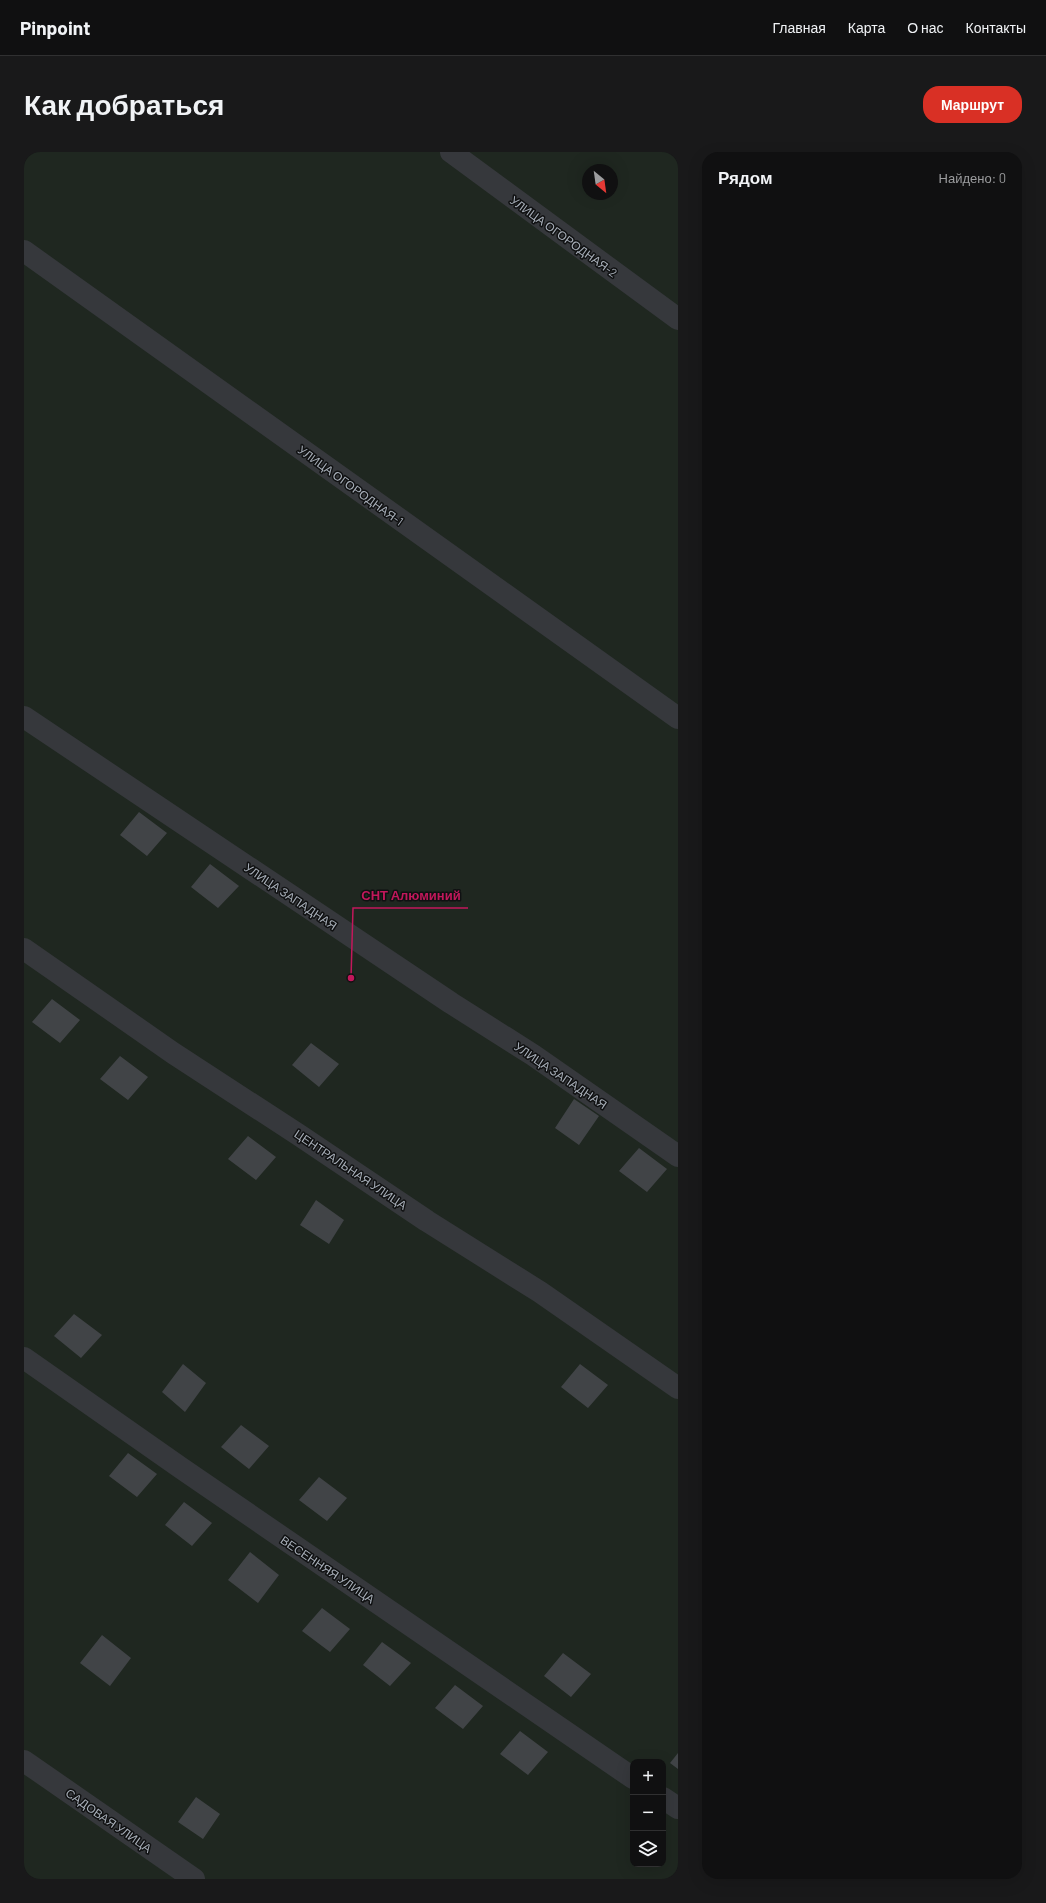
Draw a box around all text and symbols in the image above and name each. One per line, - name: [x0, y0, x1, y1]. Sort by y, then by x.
- text: Pinpoint: [20, 16, 90, 39]
- text: Главная: [773, 19, 826, 36]
- text: Карта: [848, 19, 885, 36]
- text: О нас: [907, 19, 944, 36]
- text: Контакты: [966, 19, 1026, 36]
- button: Маршрут: [923, 86, 1022, 123]
- text: Как добраться: [24, 87, 224, 121]
- north arrow: [582, 164, 618, 200]
- text: Рядом: [718, 167, 773, 187]
- text: Найдено: 0: [939, 170, 1006, 186]
- street label: УЛИЦА ОГОРОДНАЯ-2: [507, 192, 620, 280]
- street label: УЛИЦА ОГОРОДНАЯ-1: [295, 442, 406, 529]
- street label: УЛИЦА ЗАПАДНАЯ: [241, 860, 340, 933]
- callout: СНТ Алюминий: [353, 883, 468, 908]
- text: СНТ Алюминий: [361, 887, 461, 903]
- street label: УЛИЦА ЗАПАДНАЯ: [511, 1039, 610, 1112]
- street label: ЦЕНТРАЛЬНАЯ УЛИЦА: [292, 1126, 410, 1213]
- street label: ВЕСЕННЯЯ УЛИЦА: [278, 1532, 378, 1606]
- map controls: [630, 1759, 666, 1867]
- button: +: [630, 1759, 666, 1795]
- street label: САДОВАЯ УЛИЦА: [63, 1785, 155, 1856]
- button: −: [630, 1795, 666, 1831]
- button: layers: [630, 1831, 666, 1867]

